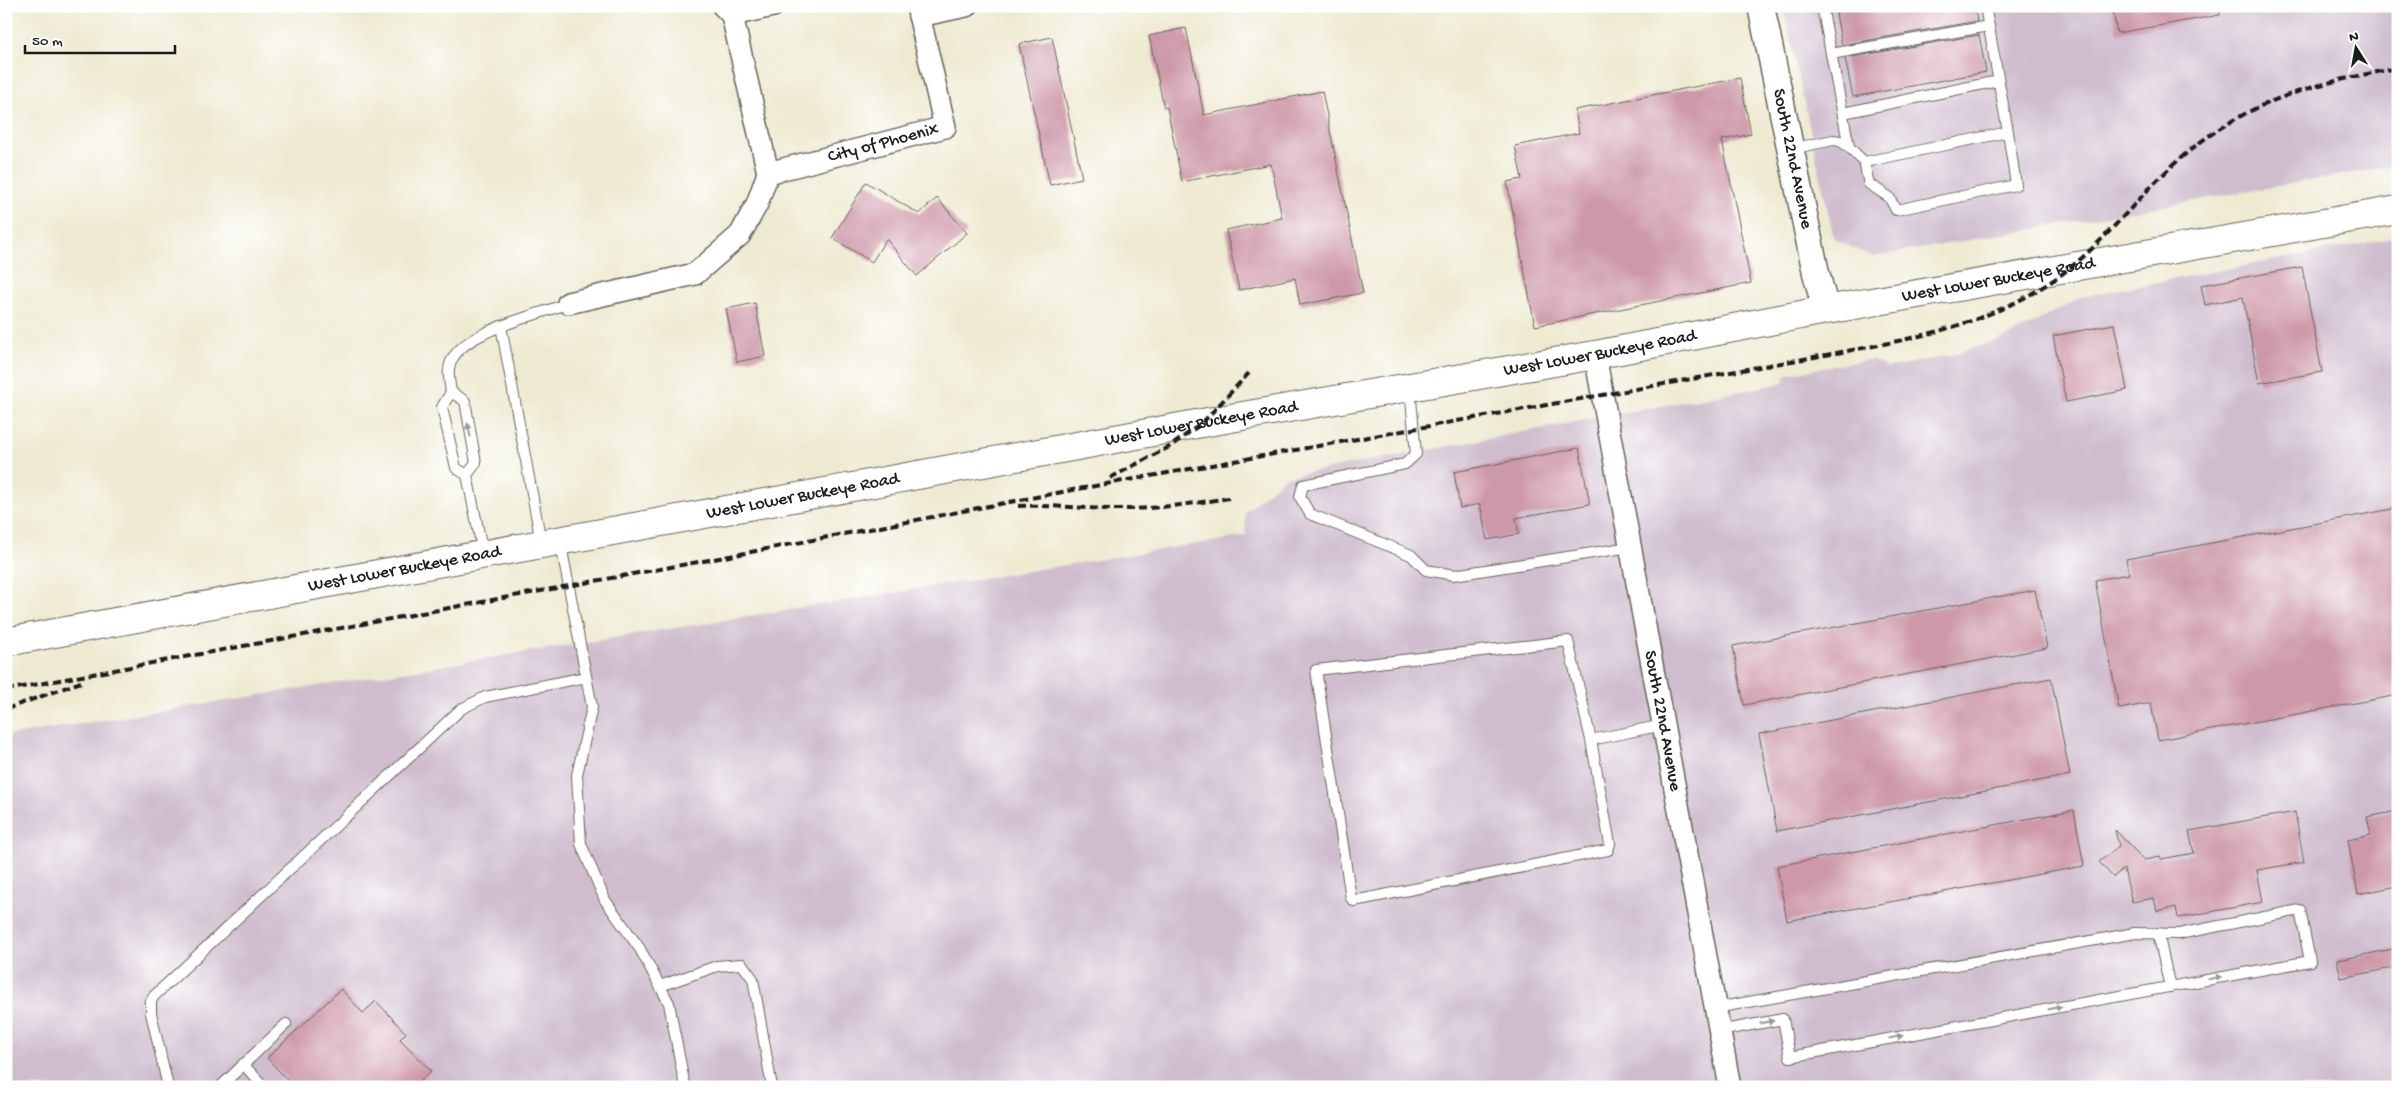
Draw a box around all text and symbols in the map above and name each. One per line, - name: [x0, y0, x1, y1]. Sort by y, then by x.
- scale bar: [25, 22, 175, 54]
- north arrow: [2332, 22, 2382, 72]
- text: N: [2348, 28, 2360, 47]
- text: 50 m: [32, 33, 63, 51]
- street label: South 22nd Avenue: [1768, 87, 1817, 231]
- street label: City of Phoenix: [826, 119, 941, 168]
- street label: West Lower Buckeye Road: [1900, 252, 2098, 307]
- street label: West Lower Buckeye Road: [1502, 325, 1700, 381]
- street label: West Lower Buckeye Road: [1103, 396, 1301, 451]
- one-way arrow: [465, 422, 473, 437]
- street label: West Lower Buckeye Road: [705, 468, 902, 524]
- street label: West Lower Buckeye Road: [306, 541, 504, 597]
- street label: South 22nd Avenue: [1639, 649, 1686, 794]
- one-way arrow: [2208, 974, 2224, 982]
- one-way arrow: [2048, 1003, 2064, 1011]
- one-way arrow: [1760, 1018, 1775, 1026]
- one-way arrow: [1888, 1033, 1904, 1041]

